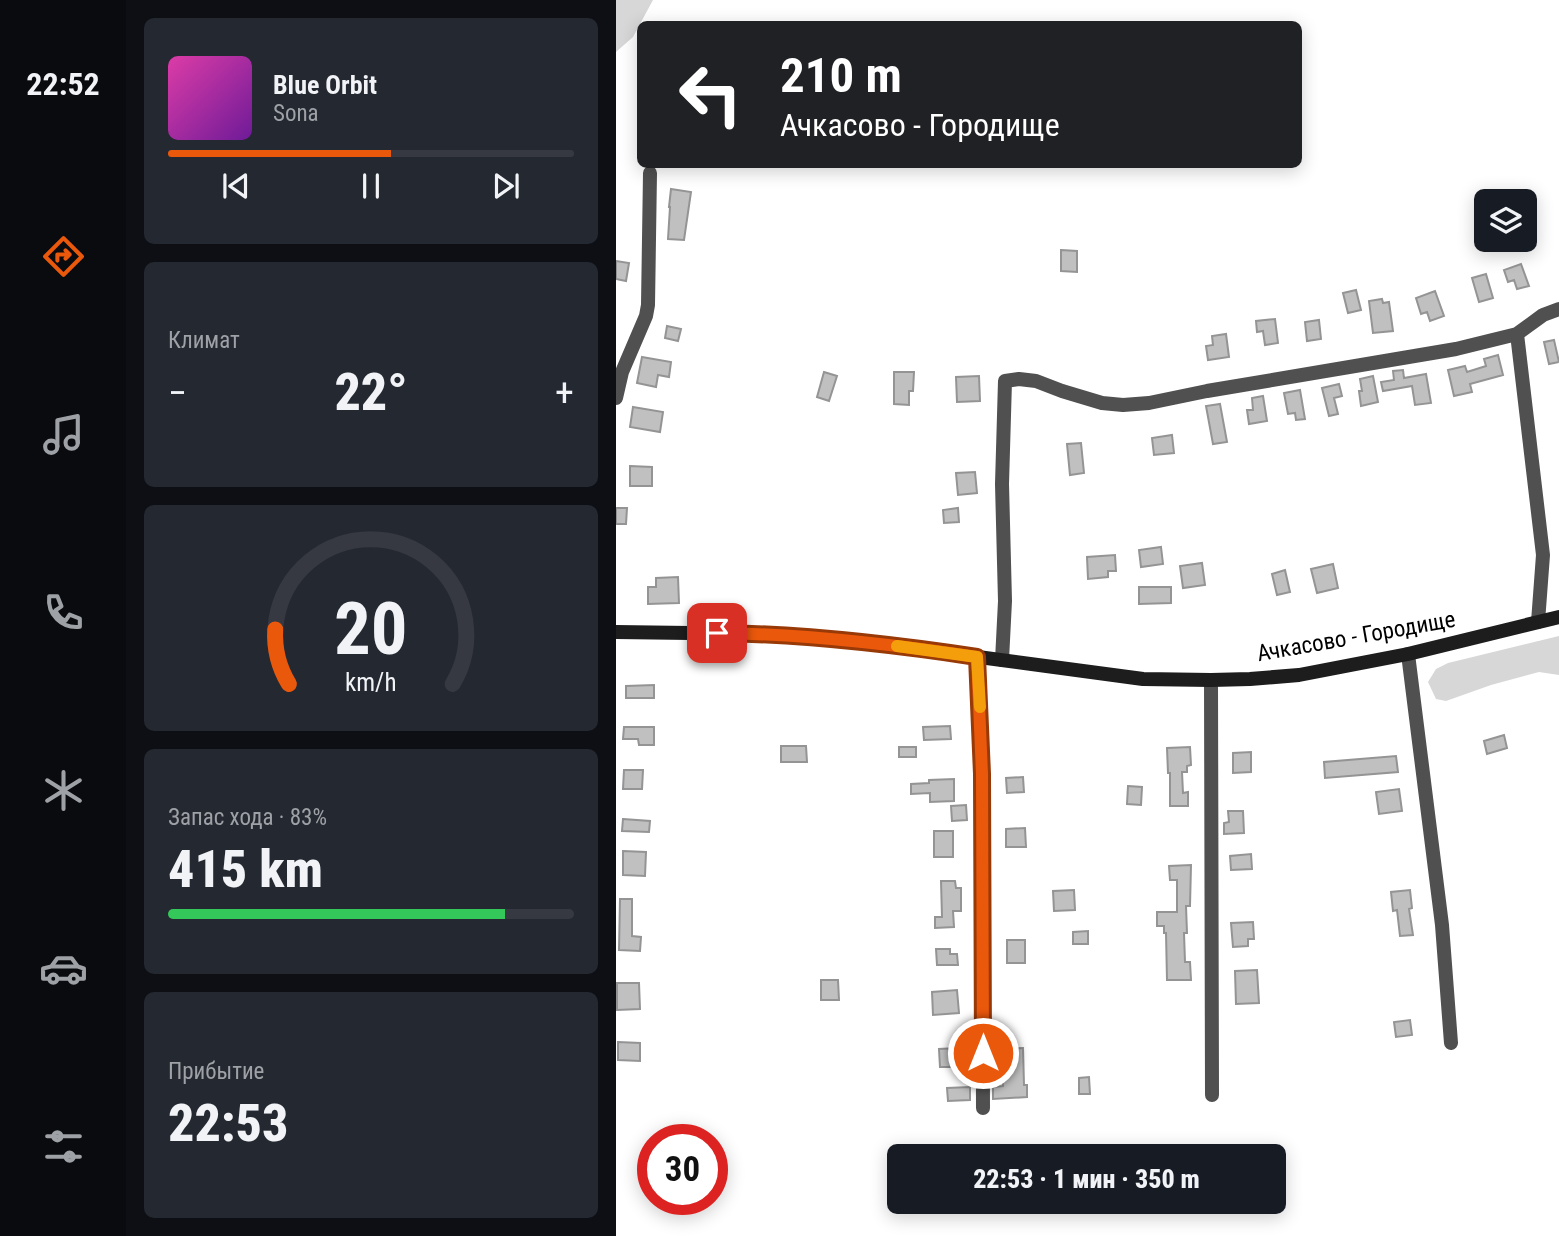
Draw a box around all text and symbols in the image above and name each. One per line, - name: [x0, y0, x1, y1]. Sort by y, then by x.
- text: 210 m: [780, 47, 902, 104]
- icon: left: [665, 49, 756, 140]
- text: 22:52: [26, 65, 100, 103]
- text: Blue Orbit: [273, 70, 377, 100]
- text: Sona: [273, 100, 319, 127]
- text: Ачкасово - Городище: [780, 106, 1060, 144]
- icon: previous: [217, 167, 255, 205]
- icon: pause: [352, 167, 390, 205]
- icon: next: [487, 167, 525, 205]
- map controls: [1474, 189, 1537, 252]
- button: layers: [1474, 189, 1537, 252]
- icon: directions: [39, 232, 88, 281]
- text: Климат: [168, 327, 240, 354]
- text: 22°: [334, 362, 408, 423]
- text: −: [168, 371, 187, 415]
- text: +: [555, 371, 574, 415]
- icon: music: [39, 410, 88, 459]
- text: 20: [334, 586, 408, 672]
- icon: phone: [39, 588, 88, 637]
- pin: [687, 603, 747, 663]
- street label: Ачкасово - Городище: [1255, 606, 1457, 667]
- icon: arrive: [698, 614, 736, 652]
- text: km/h: [345, 668, 397, 697]
- icon: climate: [39, 766, 88, 815]
- text: Запас хода · 83%: [168, 804, 327, 831]
- text: 415 km: [168, 839, 323, 900]
- icon: car: [39, 944, 88, 993]
- position arrow: [946, 1016, 1020, 1090]
- text: Прибытие: [168, 1058, 264, 1085]
- text: 22:53: [168, 1093, 288, 1154]
- icon: filters: [39, 1122, 88, 1171]
- speed limit sign: 30: [637, 1124, 728, 1215]
- text: 22:53 · 1 мин · 350 m: [973, 1164, 1200, 1194]

